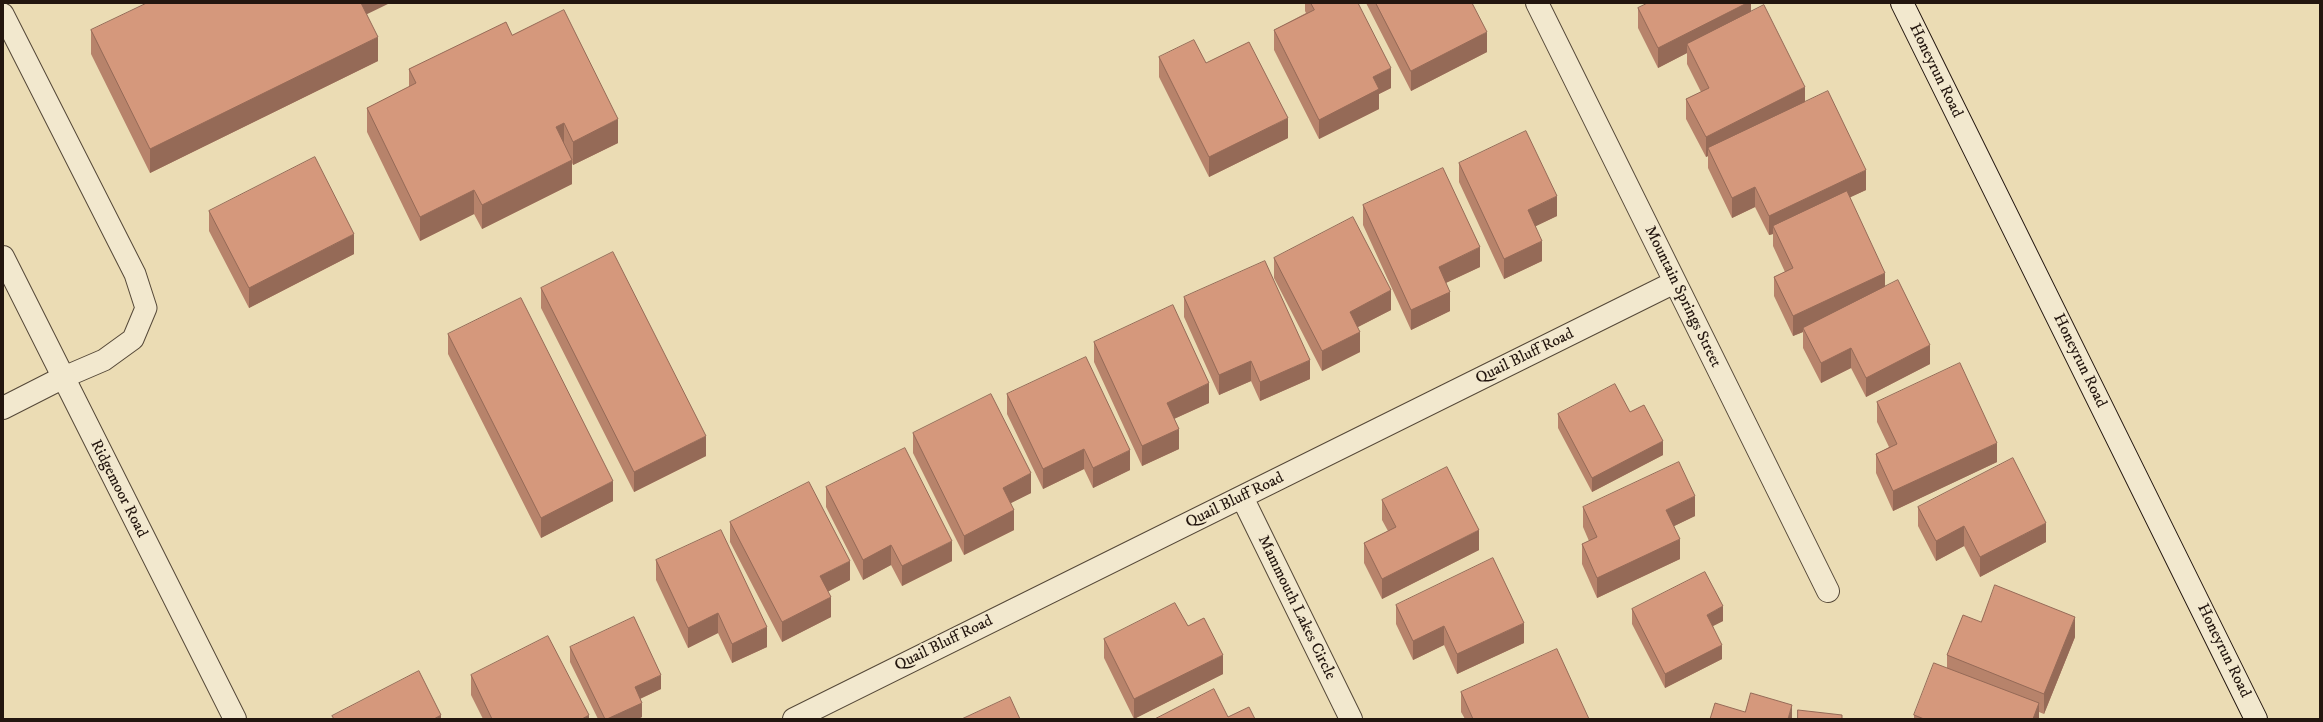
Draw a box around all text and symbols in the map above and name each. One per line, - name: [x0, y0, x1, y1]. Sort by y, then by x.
- street label: Honeyrun Road: [1904, 21, 1966, 121]
- street label: Mountain Springs Street: [1639, 223, 1725, 371]
- street label: Honeyrun Road: [2048, 311, 2110, 411]
- street label: Quail Bluff Road: [1473, 325, 1577, 389]
- street label: Ridgemoor Road: [85, 437, 151, 541]
- street label: Quail Bluff Road: [1183, 469, 1287, 533]
- street label: Mammouth Lakes Circle: [1253, 533, 1339, 683]
- street label: Honeyrun Road: [2192, 601, 2254, 701]
- street label: Quail Bluff Road: [892, 612, 996, 676]

